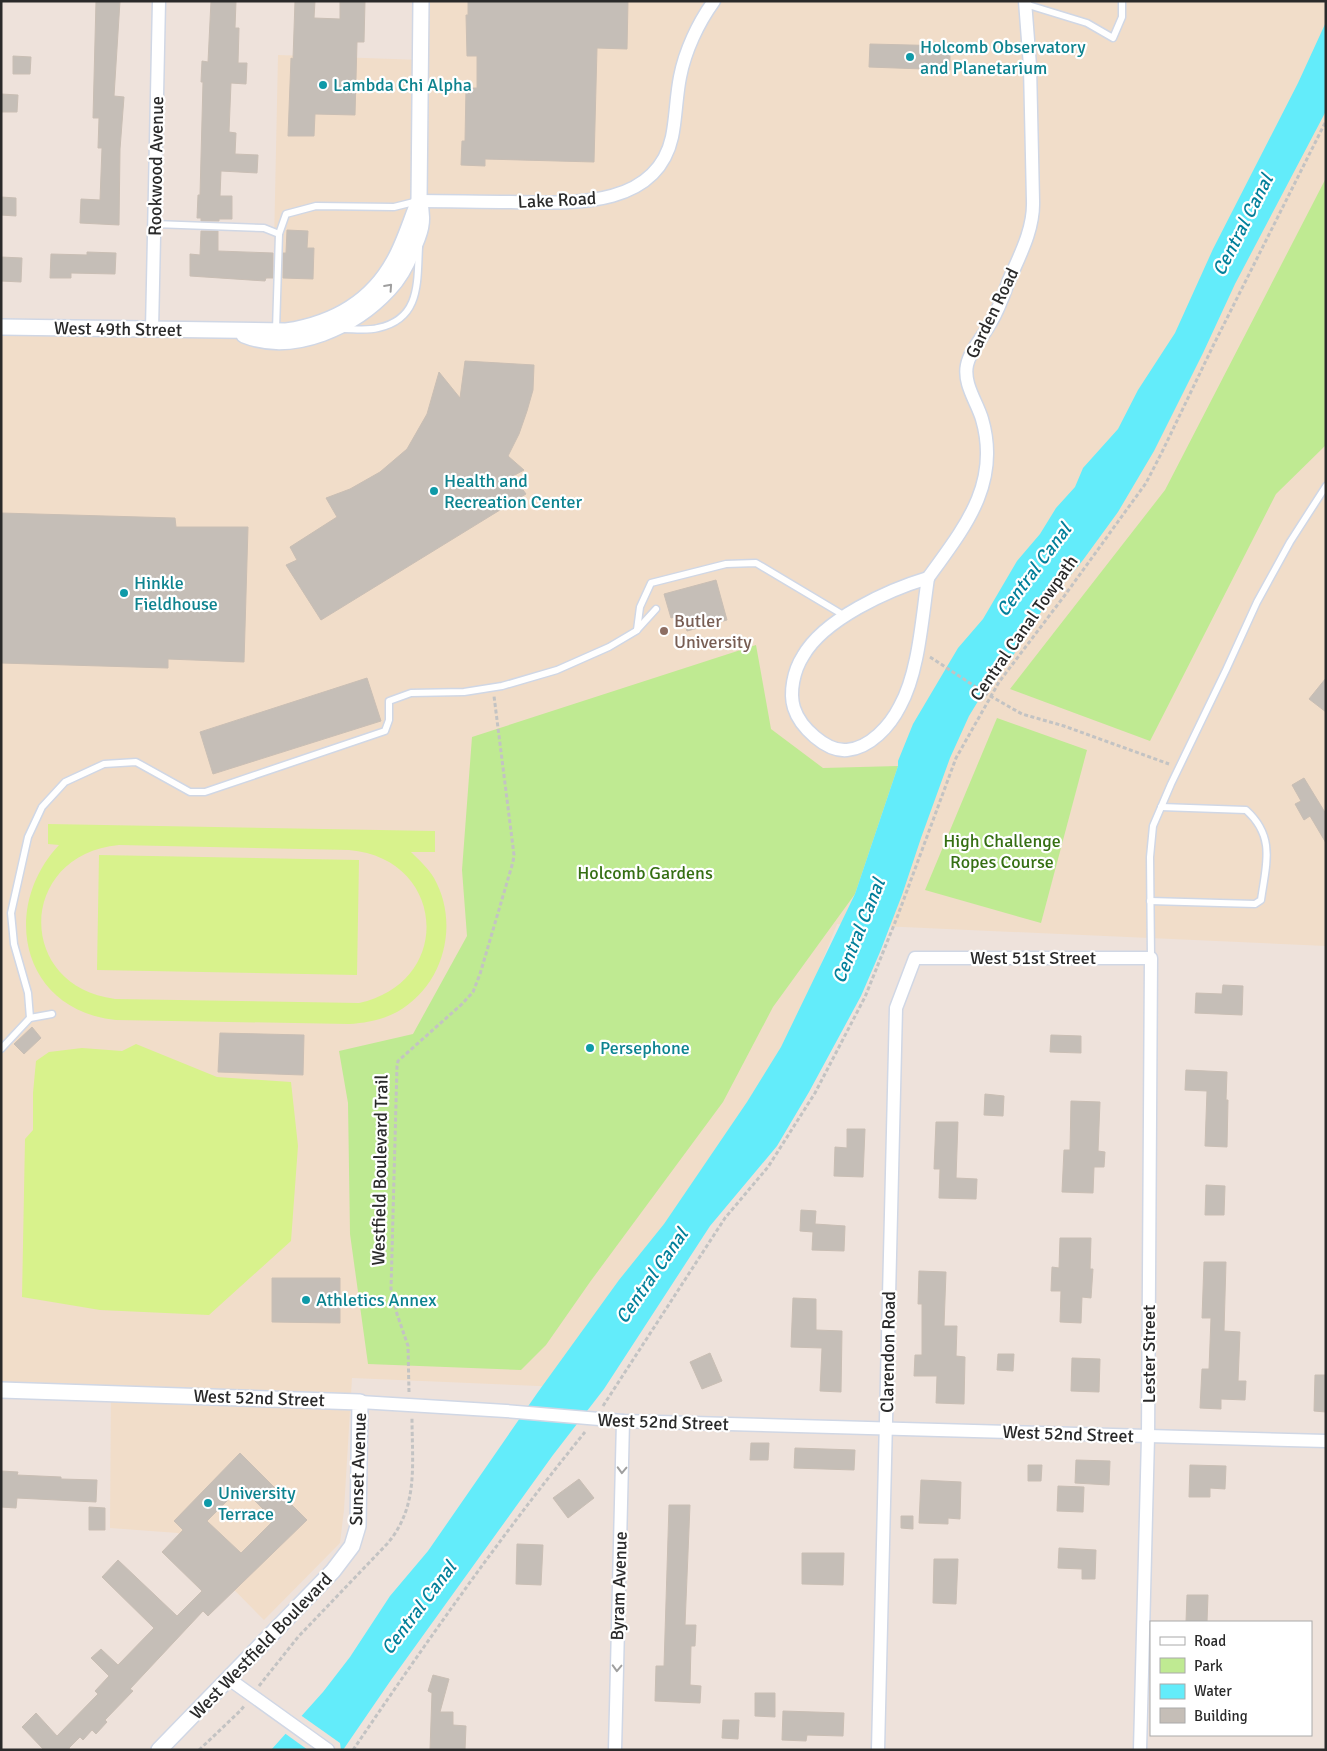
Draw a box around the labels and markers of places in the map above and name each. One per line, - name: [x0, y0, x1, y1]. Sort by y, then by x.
- place label: Holcomb Observatory and Planetarium: [920, 36, 1086, 79]
- marker: Holcomb Observatory and Planetarium: [904, 51, 916, 63]
- place label: Lambda Chi Alpha: [333, 74, 472, 96]
- marker: Lambda Chi Alpha: [317, 79, 329, 91]
- place label: Health and Recreation Center: [444, 470, 582, 513]
- marker: Health and Recreation Center: [428, 485, 440, 497]
- place label: Hinkle Fieldhouse: [134, 572, 218, 615]
- marker: Hinkle Fieldhouse: [118, 587, 130, 599]
- place label: Butler University: [674, 610, 752, 653]
- marker: Butler University: [658, 625, 670, 637]
- place label: Persephone: [600, 1037, 690, 1059]
- marker: Persephone: [584, 1042, 596, 1054]
- place label: Athletics Annex: [316, 1289, 437, 1311]
- marker: Athletics Annex: [300, 1294, 312, 1306]
- place label: University Terrace: [218, 1482, 296, 1525]
- marker: University Terrace: [202, 1497, 214, 1509]

